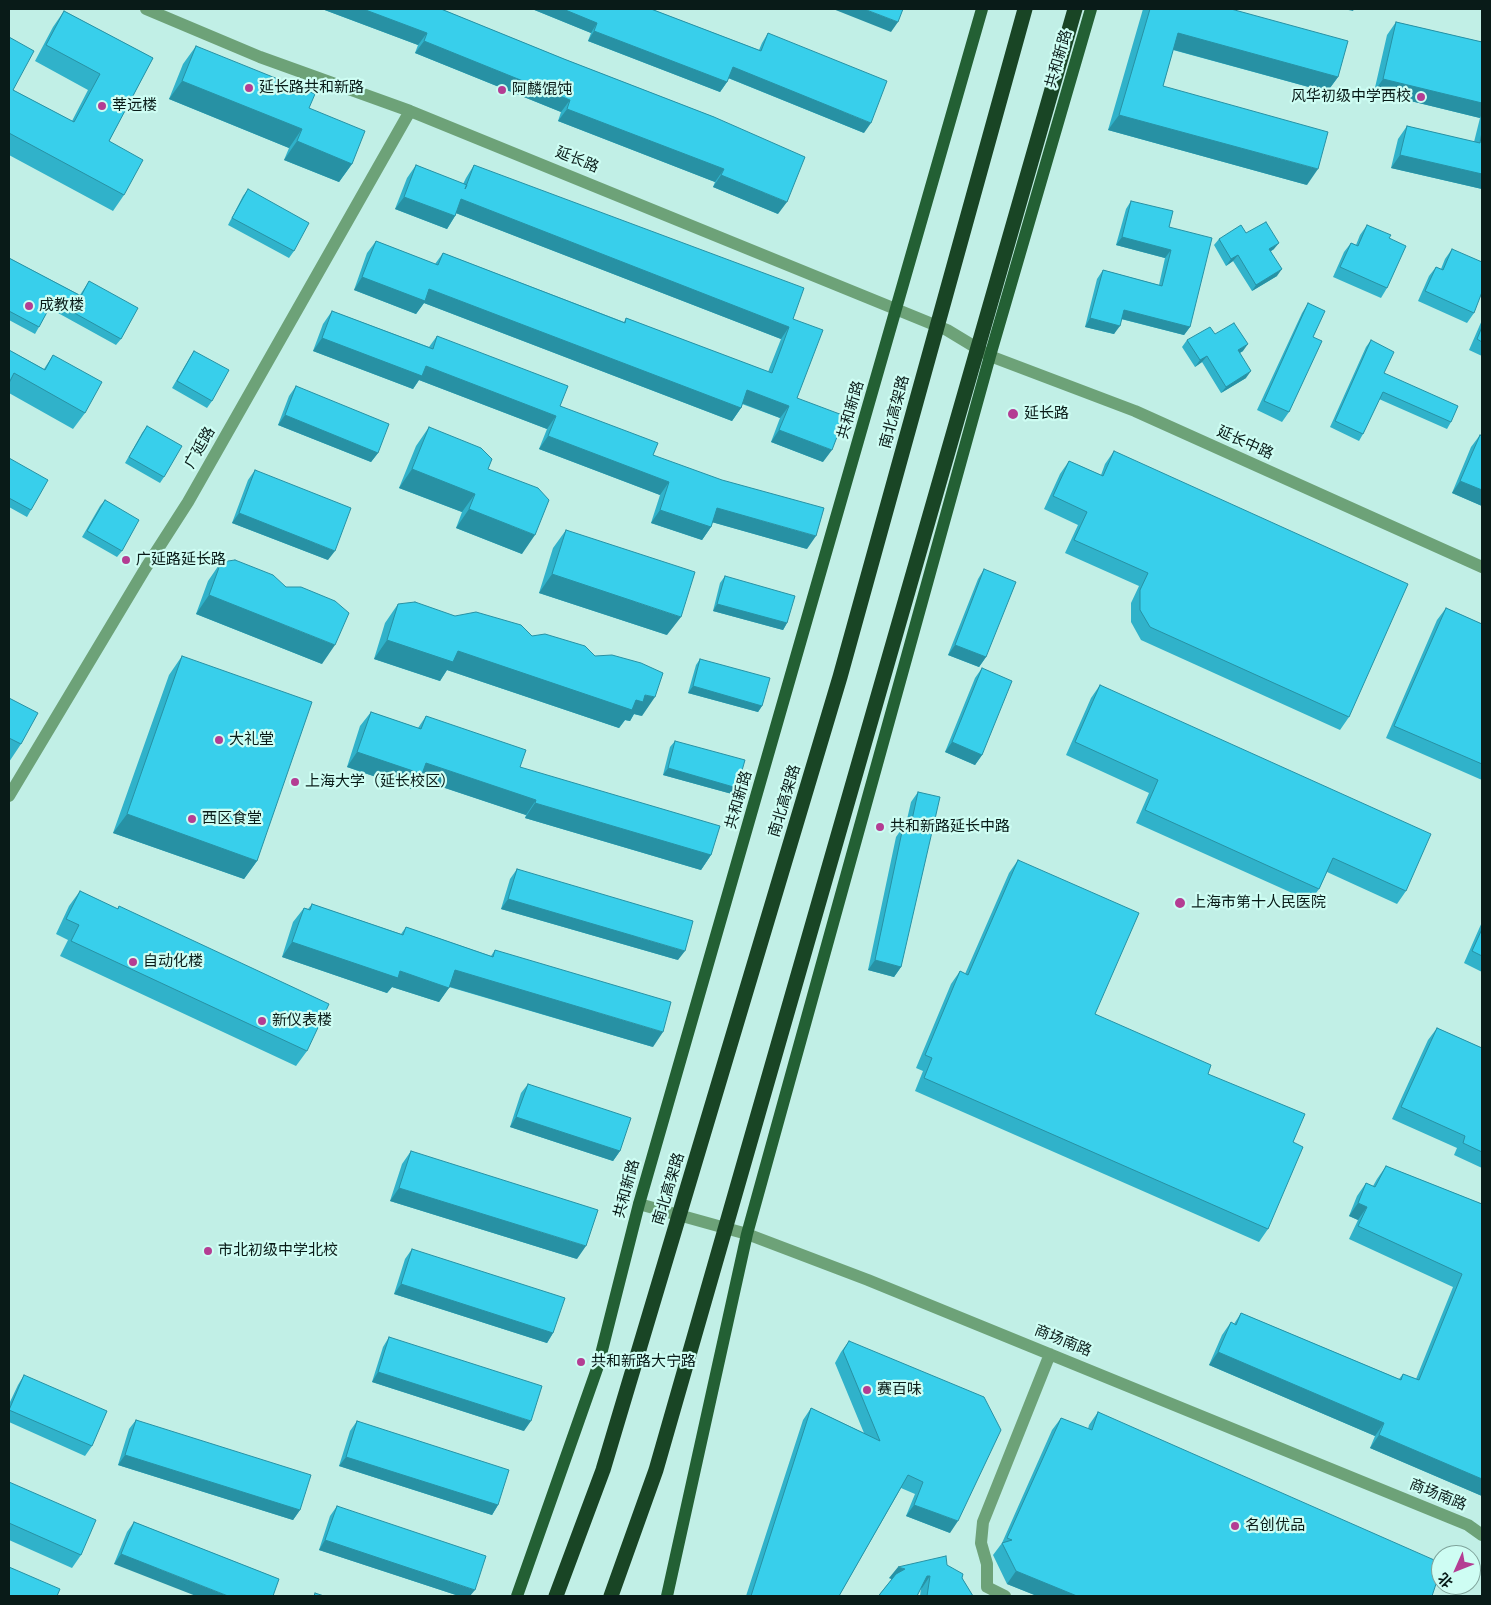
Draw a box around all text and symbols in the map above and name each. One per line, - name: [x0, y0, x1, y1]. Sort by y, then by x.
- street label: 共和新路: [1042, 28, 1076, 90]
- place label: 延长路共和新路: [259, 79, 364, 97]
- place label: 阿麟馄饨: [512, 81, 572, 99]
- marker: 延长路共和新路: [243, 82, 255, 94]
- marker: 阿麟馄饨: [496, 84, 508, 96]
- place label: 风华初级中学西校: [1291, 88, 1411, 106]
- marker: 风华初级中学西校: [1415, 91, 1427, 103]
- place label: 莘远楼: [112, 97, 157, 115]
- marker: 莘远楼: [96, 100, 108, 112]
- street label: 延长路: [553, 143, 601, 177]
- place label: 成教楼: [39, 297, 84, 315]
- marker: 成教楼: [23, 300, 35, 312]
- street label: 南北高架路: [877, 373, 913, 451]
- street label: 共和新路: [834, 379, 868, 441]
- place label: 延长路: [1024, 405, 1069, 423]
- marker: 延长路: [1006, 407, 1020, 421]
- street label: 延长中路: [1214, 423, 1276, 463]
- street label: 广延路: [181, 424, 219, 472]
- place label: 广延路延长路: [136, 551, 226, 569]
- marker: 广延路延长路: [120, 554, 132, 566]
- place label: 大礼堂: [229, 731, 274, 749]
- marker: 大礼堂: [213, 734, 225, 746]
- street label: 南北高架路: [765, 763, 805, 839]
- street label: 共和新路: [722, 769, 756, 831]
- place label: 上海大学（延长校区）: [305, 773, 455, 791]
- marker: 上海大学（延长校区）: [289, 776, 301, 788]
- place label: 西区食堂: [202, 810, 262, 828]
- marker: 西区食堂: [186, 813, 198, 825]
- place label: 共和新路延长中路: [890, 818, 1010, 836]
- marker: 共和新路延长中路: [874, 821, 886, 833]
- place label: 上海市第十人民医院: [1191, 894, 1326, 912]
- marker: 上海市第十人民医院: [1173, 896, 1187, 910]
- place label: 自动化楼: [143, 953, 203, 971]
- marker: 自动化楼: [127, 956, 139, 968]
- place label: 新仪表楼: [272, 1012, 332, 1030]
- marker: 新仪表楼: [256, 1015, 268, 1027]
- street label: 南北高架路: [649, 1151, 689, 1227]
- street label: 共和新路: [611, 1158, 643, 1220]
- place label: 市北初级中学北校: [218, 1242, 338, 1260]
- marker: 市北初级中学北校: [202, 1245, 214, 1257]
- street label: 商场南路: [1032, 1321, 1094, 1361]
- place label: 共和新路大宁路: [591, 1353, 696, 1371]
- marker: 共和新路大宁路: [575, 1356, 587, 1368]
- place label: 赛百味: [877, 1381, 922, 1399]
- marker: 赛百味: [861, 1384, 873, 1396]
- street label: 商场南路: [1407, 1475, 1469, 1515]
- place label: 名创优品: [1245, 1517, 1305, 1535]
- marker: 名创优品: [1229, 1520, 1241, 1532]
- north arrow: [1431, 1545, 1481, 1595]
- text: 北: [1435, 1569, 1457, 1591]

